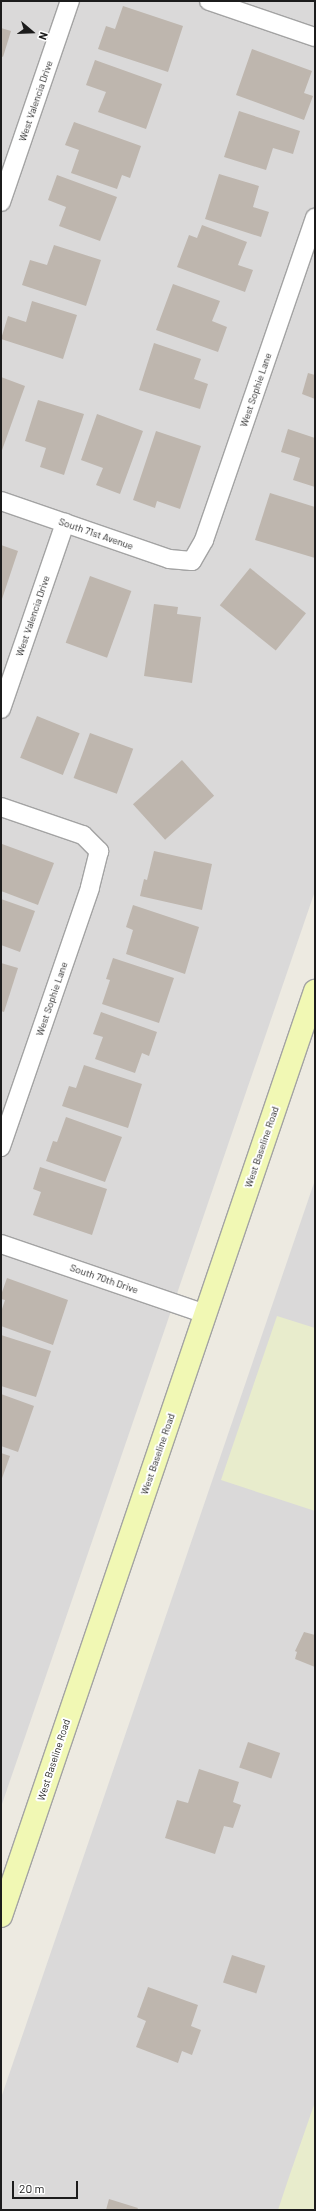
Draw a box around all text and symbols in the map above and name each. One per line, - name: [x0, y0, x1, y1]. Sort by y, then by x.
- north arrow: [12, 12, 52, 52]
- text: N: [36, 30, 51, 42]
- street label: West Valencia Drive: [17, 59, 55, 143]
- street label: West Sophie Lane: [238, 351, 274, 429]
- street label: South 71st Avenue: [57, 516, 135, 552]
- street label: West Valencia Drive: [14, 574, 52, 658]
- street label: West Sophie Lane: [34, 960, 70, 1038]
- street label: West Baseline Road: [242, 1105, 282, 1189]
- street label: South 70th Drive: [68, 1262, 140, 1296]
- street label: West Baseline Road: [138, 1412, 178, 1496]
- street label: West Baseline Road: [35, 1718, 73, 1802]
- scale bar: [14, 2173, 80, 2199]
- text: 20 m: [19, 2181, 45, 2195]

